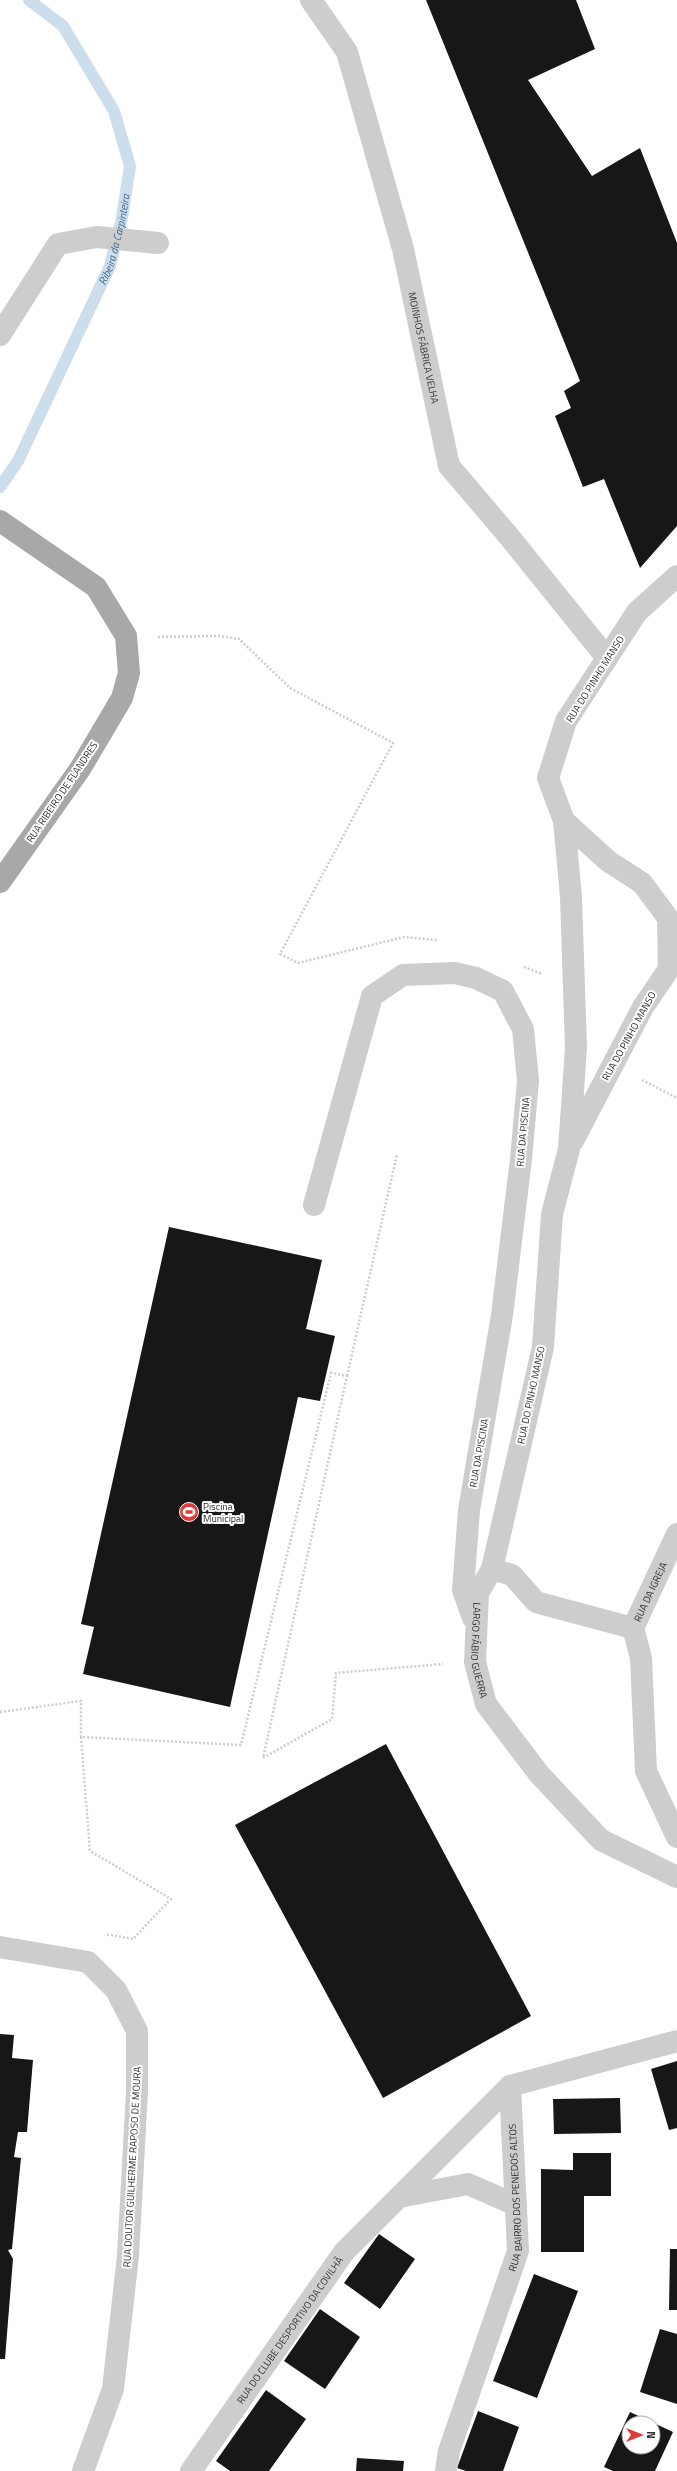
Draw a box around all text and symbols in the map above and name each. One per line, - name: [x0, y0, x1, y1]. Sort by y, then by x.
- water label: Ribeira da Carpinteira: [94, 193, 134, 287]
- street label: MOINHOS FÁBRICA VELHA: [405, 291, 443, 405]
- street label: RUA DO PINHO MANSO: [562, 632, 628, 725]
- street label: RUA RIBEIRO DE FLANDRES: [23, 739, 101, 845]
- street label: RUA DO PINHO MANSO: [598, 988, 660, 1083]
- street label: RUA DA PISCINA: [512, 1097, 534, 1167]
- street label: RUA DO PINHO MANSO: [513, 1344, 549, 1445]
- street label: RUA DA PISCINA: [466, 1417, 492, 1489]
- place label: Piscina Municipal: [203, 1499, 243, 1526]
- sports icon: Piscina Municipal: [178, 1501, 200, 1523]
- street label: RUA DA IGREJA: [630, 1559, 670, 1624]
- street label: LARGO FÁBIO GUERRA: [467, 1602, 492, 1700]
- street label: RUA DOUTOR GUILHERME RAPOSO DE MOURA: [119, 2066, 145, 2268]
- street label: RUA BAIRRO DOS PENEDOS ALTOS: [504, 2123, 526, 2273]
- street label: RUA DO CLUBE DESPORTIVO DA COVILHÃ: [233, 2253, 346, 2407]
- north arrow: [621, 2415, 661, 2455]
- text: N: [643, 2431, 659, 2439]

